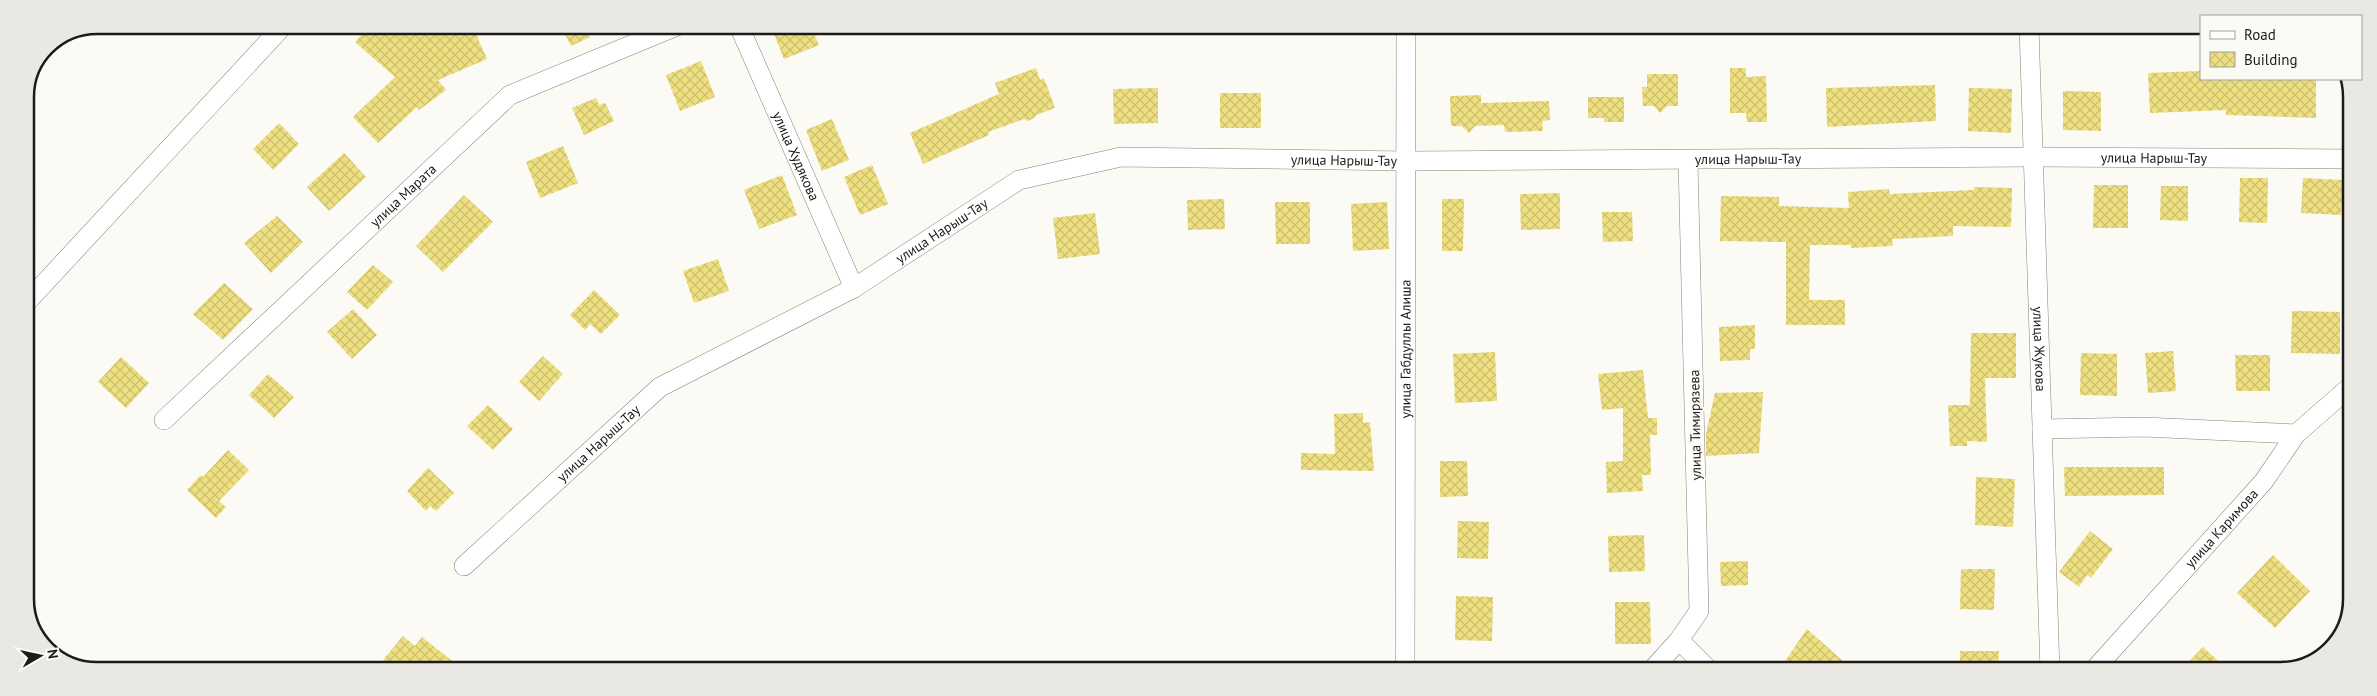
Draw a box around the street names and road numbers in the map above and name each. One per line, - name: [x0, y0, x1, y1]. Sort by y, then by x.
- street label: улица Худякова: [769, 109, 824, 203]
- street label: улица Нарыш-Тау: [2101, 148, 2208, 167]
- street label: улица Нарыш-Тау: [1695, 149, 1802, 168]
- street label: улица Нарыш-Тау: [1291, 150, 1398, 170]
- street label: улица Марата: [366, 160, 440, 231]
- street label: улица Нарыш-Тау: [892, 194, 991, 267]
- street label: улица Габдуллы Алиша: [1396, 279, 1415, 419]
- street label: улица Жукова: [2029, 306, 2050, 392]
- street label: улица Тимирязева: [1685, 369, 1705, 481]
- street label: улица Нарыш-Тау: [553, 400, 644, 486]
- street label: улица Каримова: [2181, 485, 2262, 572]

